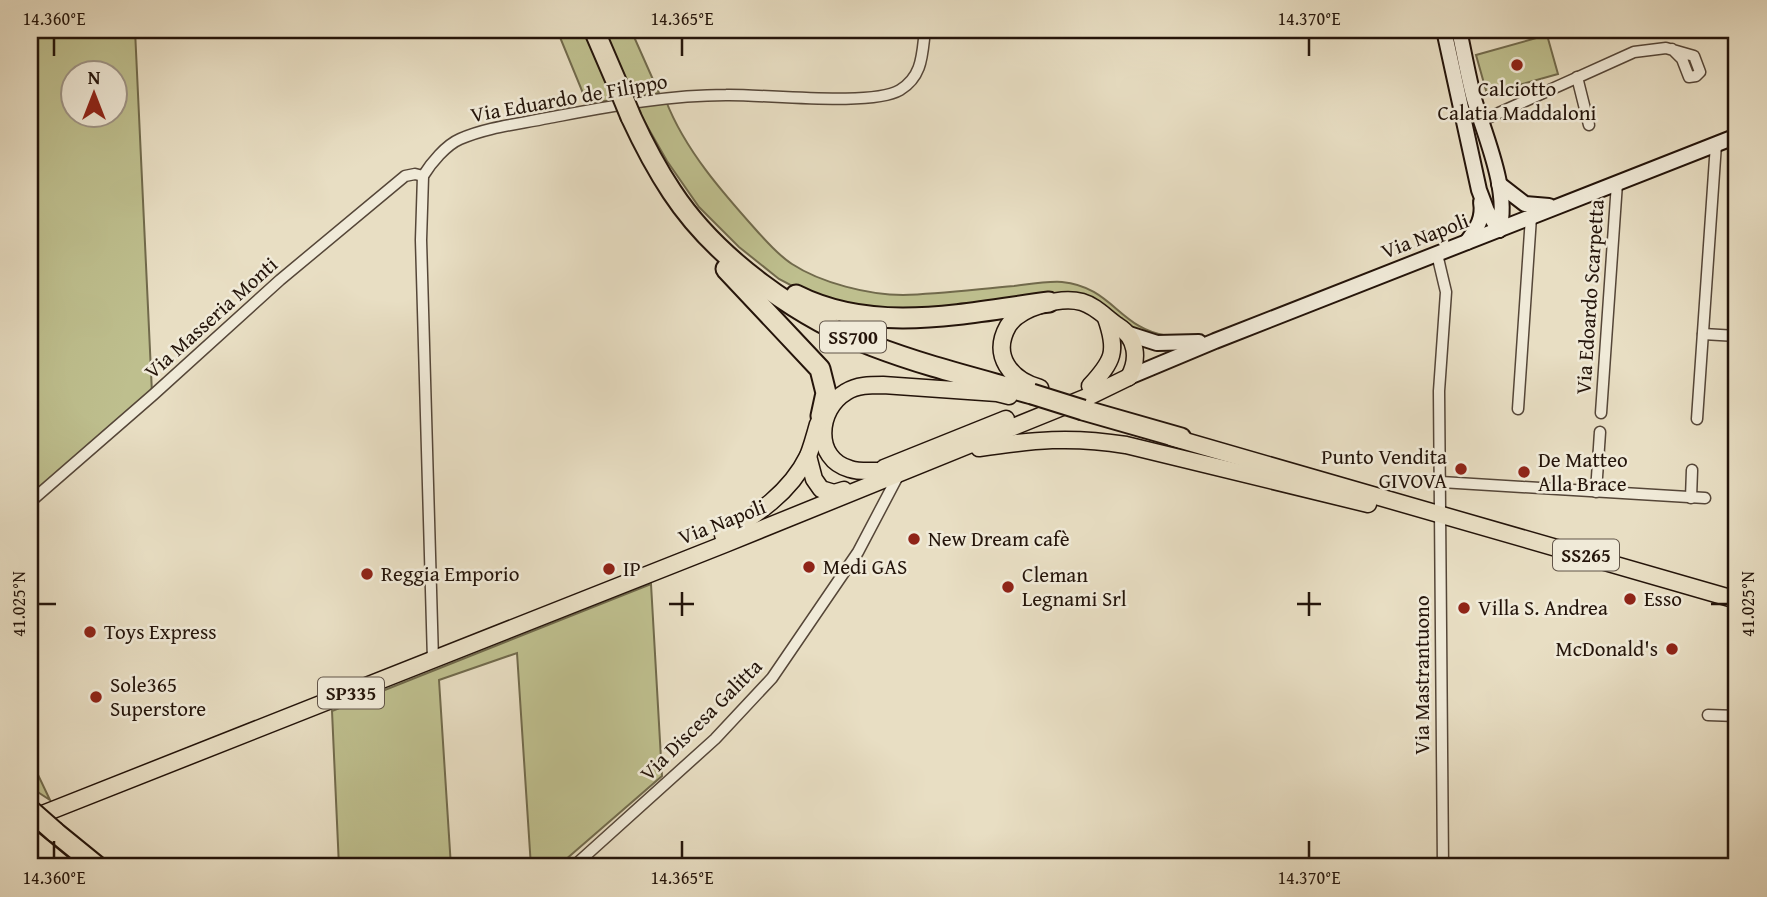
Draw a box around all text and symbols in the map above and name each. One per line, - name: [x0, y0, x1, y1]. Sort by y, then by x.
- text: 14.360°E: [22, 5, 86, 32]
- text: 14.365°E: [650, 5, 714, 32]
- text: 14.370°E: [1277, 5, 1341, 32]
- marker: Calciotto Calatia Maddaloni: [1509, 57, 1525, 73]
- north arrow: [60, 60, 130, 130]
- text: N: [88, 63, 101, 91]
- street label: Via Eduardo de Filippo: [468, 65, 670, 130]
- place label: Calciotto Calatia Maddaloni: [1438, 73, 1597, 128]
- street label: Via Edoardo Scarpetta: [1567, 198, 1612, 396]
- street label: Via Napoli: [1376, 205, 1473, 266]
- street label: Via Masseria Monti: [137, 249, 284, 386]
- road number: SS700: [820, 322, 886, 352]
- place label: Punto Vendita GIVOVA: [1321, 441, 1447, 496]
- place label: De Matteo Alla Brace: [1538, 444, 1628, 499]
- marker: Punto Vendita GIVOVA: [1453, 461, 1469, 477]
- marker: De Matteo Alla Brace: [1516, 464, 1532, 480]
- street label: Via Napoli: [673, 491, 770, 552]
- place label: New Dream cafè: [928, 523, 1070, 554]
- marker: New Dream cafè: [906, 531, 922, 547]
- road number: SS265: [1553, 540, 1619, 570]
- place label: Medi GAS: [823, 551, 907, 582]
- place label: IP: [623, 553, 641, 584]
- place label: Reggia Emporio: [381, 558, 519, 589]
- marker: Medi GAS: [801, 559, 817, 575]
- place label: Cleman Legnami Srl: [1022, 559, 1127, 614]
- marker: IP: [601, 561, 617, 577]
- marker: Reggia Emporio: [359, 566, 375, 582]
- text: 41.025°N: [5, 571, 32, 637]
- text: 41.025°N: [1734, 571, 1761, 637]
- marker: Cleman Legnami Srl: [1000, 579, 1016, 595]
- place label: Esso: [1644, 583, 1682, 614]
- marker: Esso: [1622, 591, 1638, 607]
- place label: Villa S. Andrea: [1478, 592, 1608, 623]
- street label: Via Mastrantuono: [1406, 595, 1437, 755]
- marker: Villa S. Andrea: [1456, 600, 1472, 616]
- place label: Toys Express: [104, 616, 217, 647]
- marker: Toys Express: [82, 624, 98, 640]
- place label: McDonald's: [1555, 633, 1658, 664]
- marker: McDonald's: [1664, 641, 1680, 657]
- street label: Via Discesa Galitta: [632, 651, 769, 788]
- place label: Sole365 Superstore: [110, 669, 206, 724]
- road number: SP335: [318, 678, 384, 708]
- marker: Sole365 Superstore: [88, 689, 104, 705]
- text: 14.360°E: [22, 864, 86, 891]
- text: 14.365°E: [650, 864, 714, 891]
- text: 14.370°E: [1277, 864, 1341, 891]

